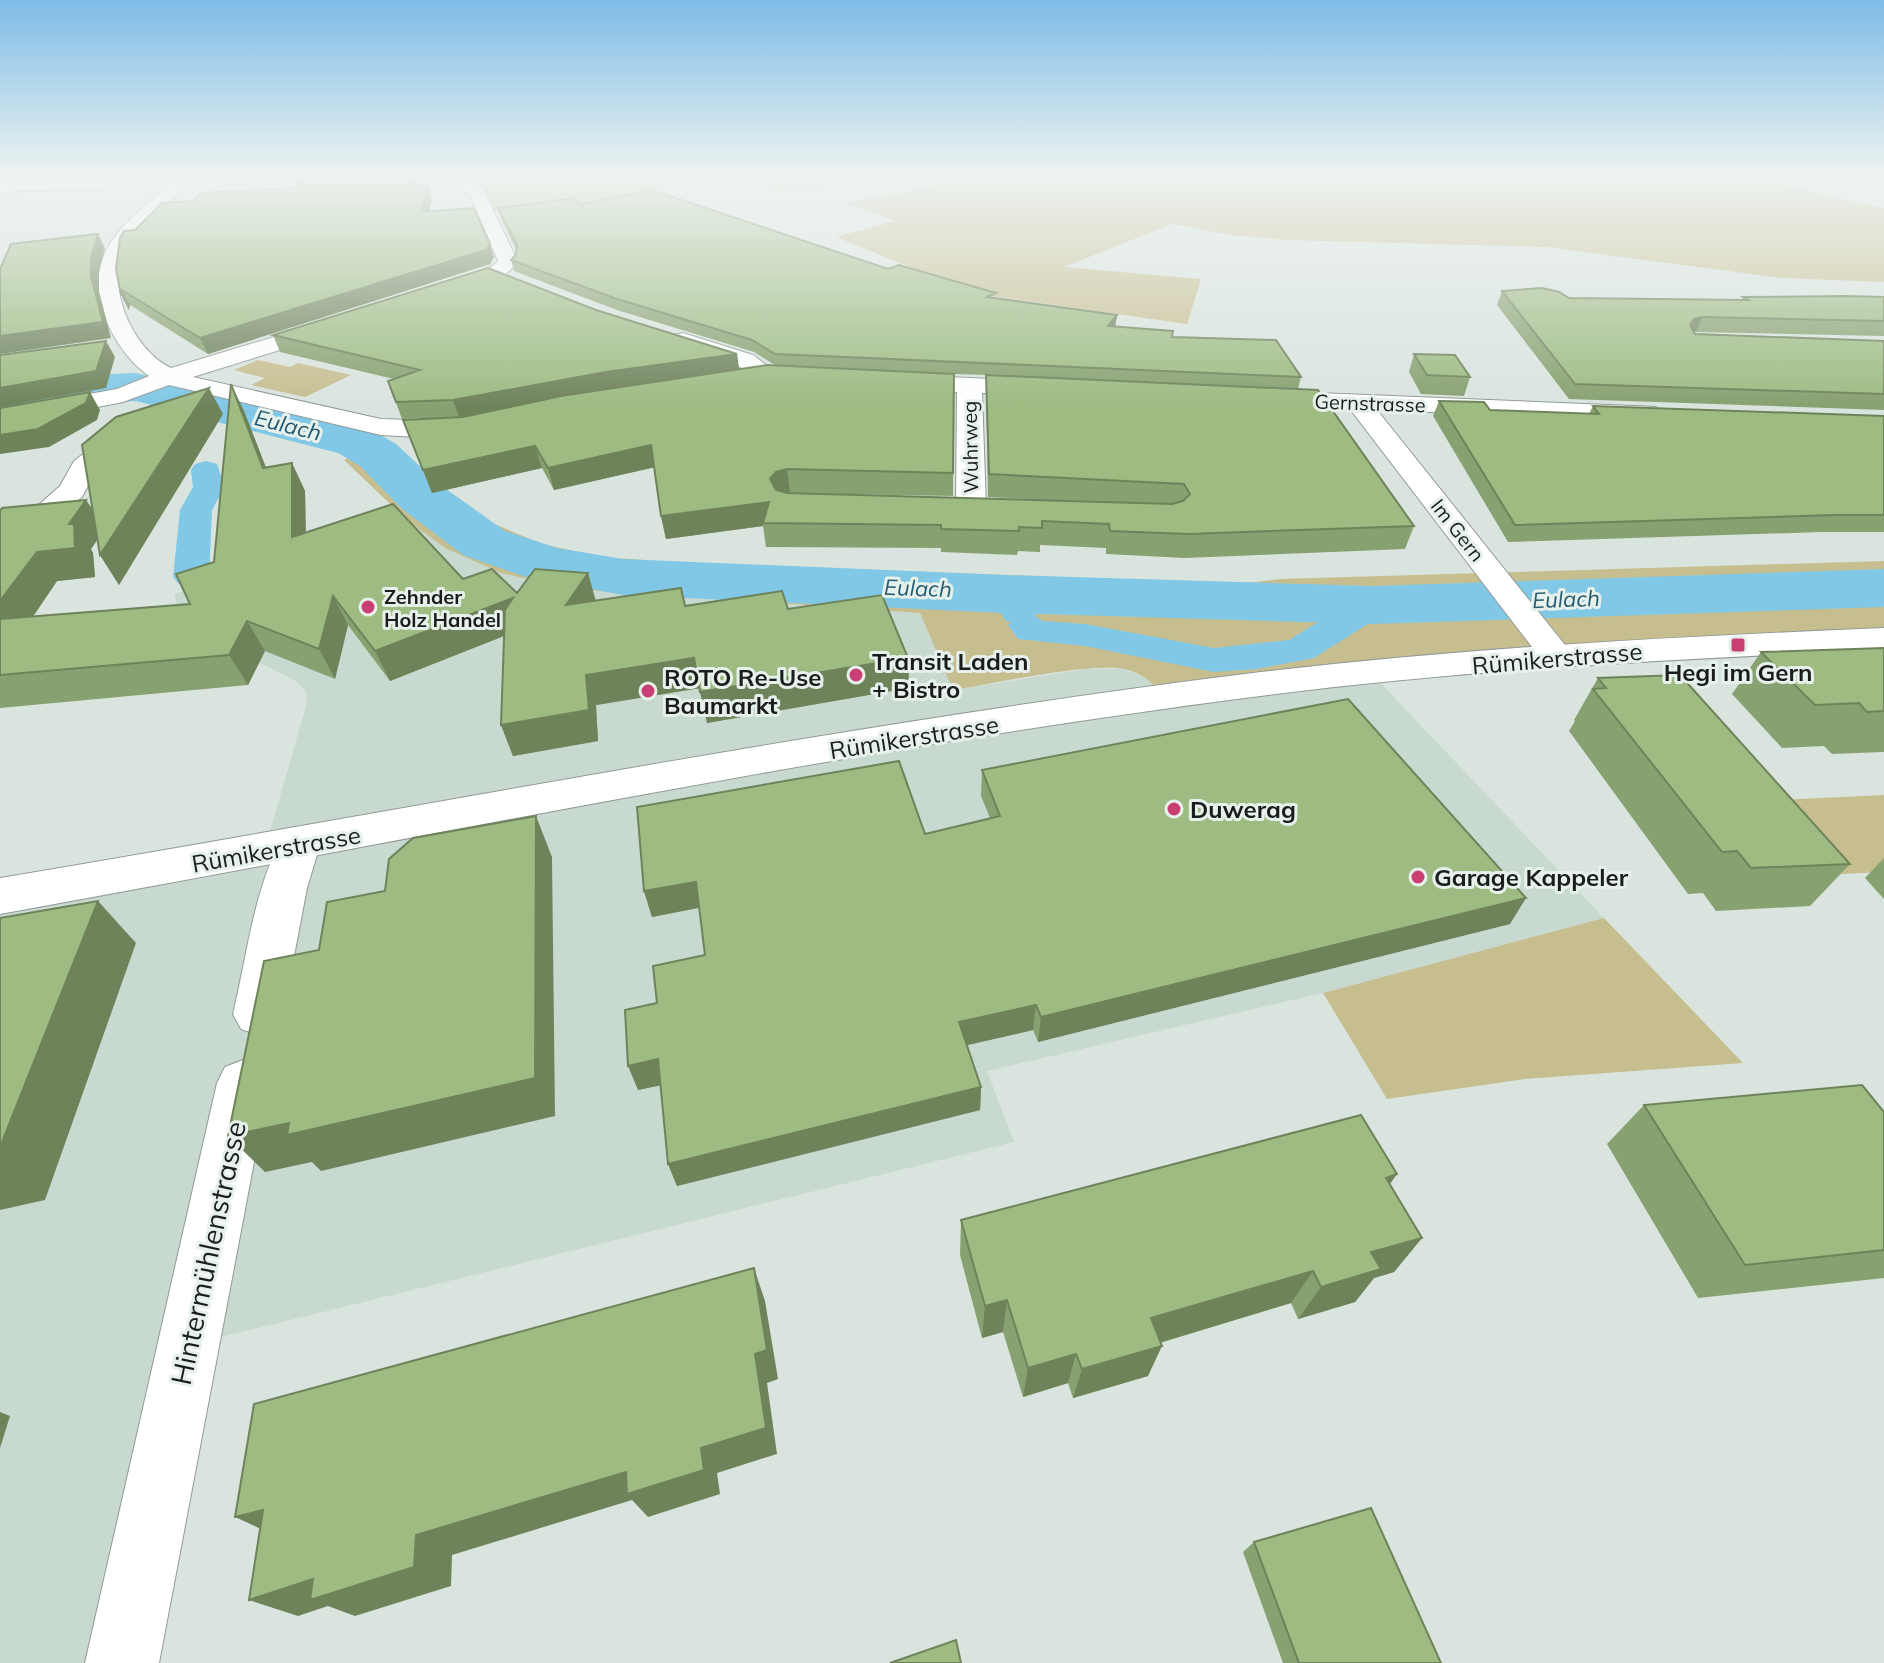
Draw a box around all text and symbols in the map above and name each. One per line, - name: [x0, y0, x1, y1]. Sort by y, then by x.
- street label: Gernstrasse: [1314, 389, 1426, 417]
- street label: Wuhrweg: [957, 401, 983, 493]
- water label: Eulach: [252, 403, 324, 447]
- street label: Im Gern: [1426, 494, 1490, 566]
- water label: Eulach: [884, 573, 952, 603]
- place label: Zehnder Holz Handel: [384, 584, 501, 632]
- water label: Eulach: [1532, 584, 1600, 614]
- marker: Zehnder Holz Handel: [359, 598, 377, 616]
- street label: Rümikerstrasse: [1471, 636, 1643, 680]
- marker: Hegi im Gern: [1729, 636, 1747, 654]
- place label: Transit Laden + Bistro: [872, 646, 1028, 704]
- place label: Hegi im Gern: [1664, 657, 1812, 687]
- place label: ROTO Re-Use Baumarkt: [664, 662, 821, 720]
- marker: Transit Laden + Bistro: [847, 666, 865, 684]
- marker: ROTO Re-Use Baumarkt: [639, 682, 657, 700]
- street label: Rümikerstrasse: [827, 709, 1001, 765]
- place label: Duwerag: [1190, 794, 1296, 824]
- marker: Duwerag: [1165, 800, 1183, 818]
- street label: Rümikerstrasse: [189, 819, 363, 879]
- place label: Garage Kappeler: [1434, 862, 1629, 892]
- marker: Garage Kappeler: [1409, 868, 1427, 886]
- street label: Hintermühlenstrasse: [163, 1118, 253, 1388]

